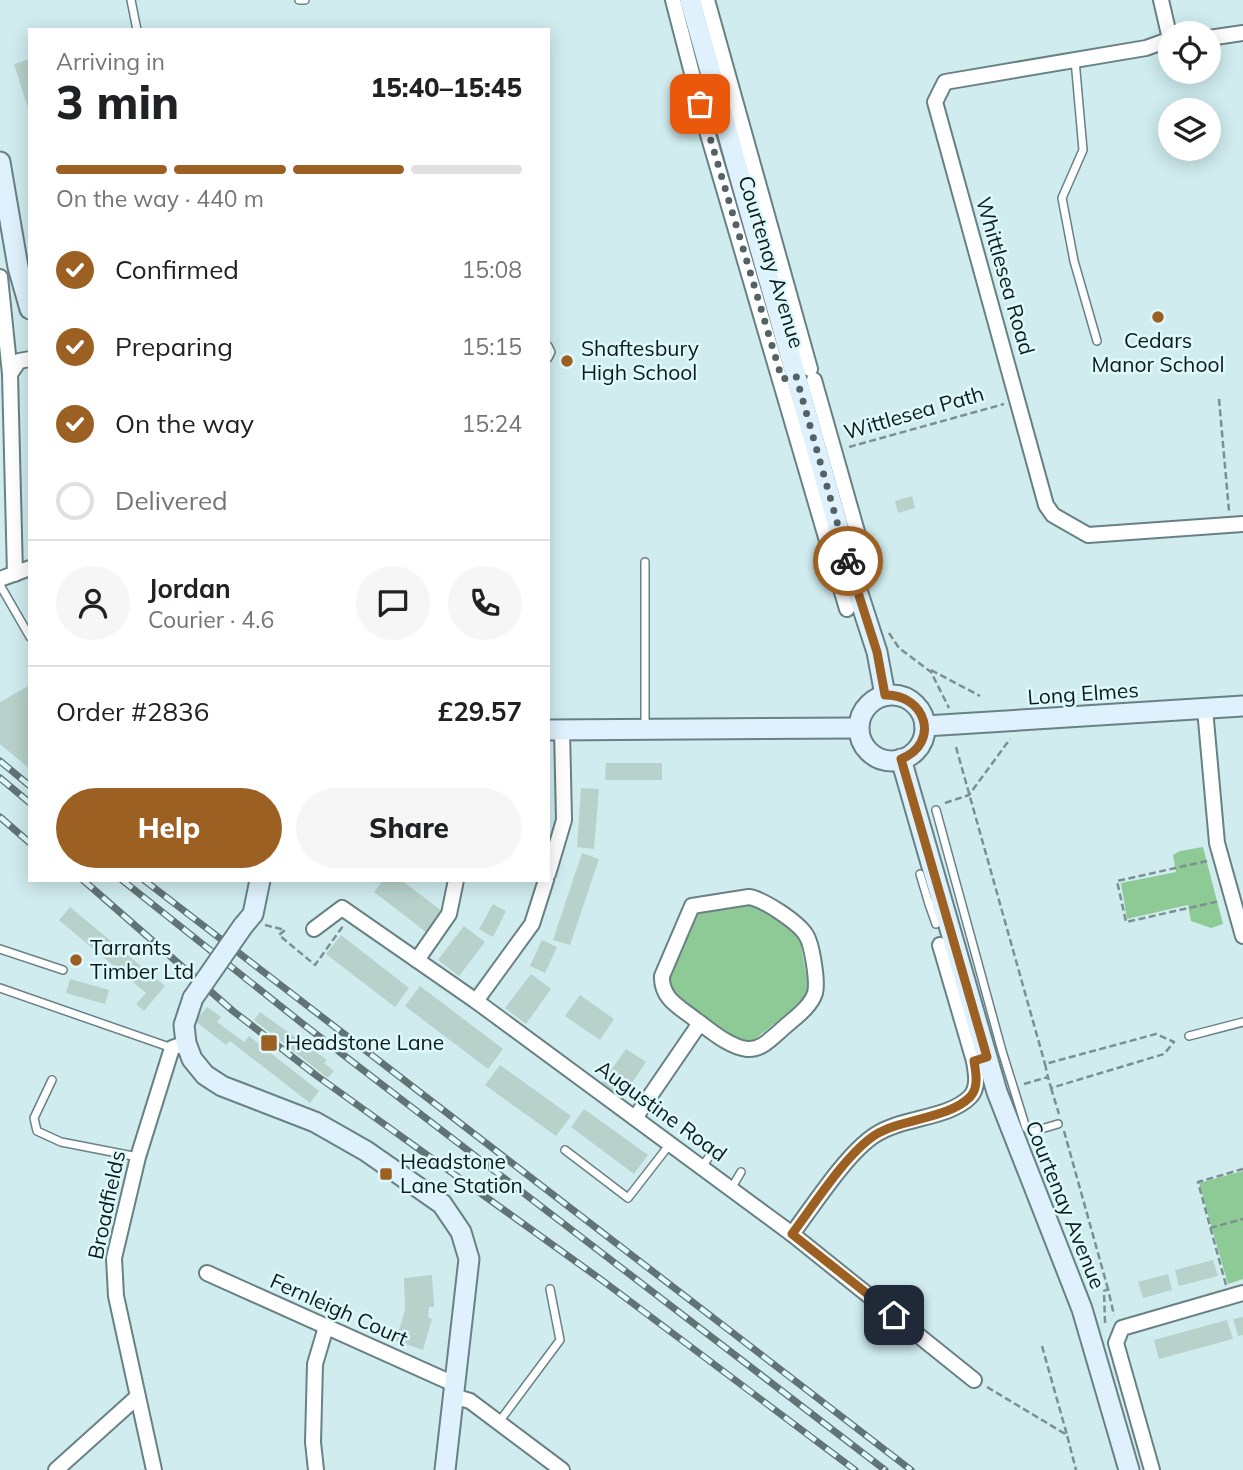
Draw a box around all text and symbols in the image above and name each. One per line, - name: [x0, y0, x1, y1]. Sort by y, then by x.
- map controls: [1158, 21, 1221, 161]
- button: locate: [1158, 21, 1221, 84]
- text: Arriving in: [56, 47, 165, 76]
- text: 15:40–15:45: [371, 71, 522, 104]
- text: 3 min: [56, 73, 179, 131]
- pin: [670, 74, 730, 134]
- icon: bag: [681, 85, 719, 123]
- button: layers: [1158, 98, 1221, 161]
- street label: Courtenay Avenue: [733, 172, 811, 351]
- text: On the way · 440 m: [56, 184, 264, 213]
- street label: Whittlesea Road: [971, 194, 1041, 358]
- icon: check: [56, 251, 94, 289]
- text: Confirmed: [115, 253, 239, 286]
- text: 15:08: [462, 255, 522, 284]
- marker: Cedars Manor School: [1150, 309, 1166, 325]
- place label: Cedars Manor School: [1092, 327, 1224, 377]
- icon: check: [56, 328, 94, 366]
- text: Preparing: [115, 330, 233, 363]
- text: 15:15: [462, 332, 522, 361]
- place label: Shaftesbury High School: [581, 335, 699, 385]
- marker: Shaftesbury High School: [559, 353, 575, 369]
- street label: Wittlesea Path: [841, 380, 987, 444]
- icon: check: [56, 405, 94, 443]
- text: On the way: [115, 407, 254, 440]
- text: 15:24: [462, 409, 522, 438]
- text: Delivered: [115, 484, 228, 517]
- courier: [813, 526, 883, 596]
- icon: bike: [829, 542, 867, 580]
- button: person: [56, 566, 130, 640]
- button: chat: [356, 566, 430, 640]
- button: phone: [448, 566, 522, 640]
- text: Jordan: [148, 572, 231, 605]
- text: Courier · 4.6: [148, 605, 274, 634]
- street label: Long Elmes: [1026, 676, 1139, 710]
- text: Order #2836: [56, 695, 209, 728]
- text: £29.57: [438, 695, 522, 728]
- button: Help: [56, 788, 282, 868]
- button: Share: [296, 788, 522, 868]
- place label: Tarrants Timber Ltd: [90, 934, 194, 984]
- marker: Tarrants Timber Ltd: [68, 952, 84, 968]
- place label: Headstone Lane: [285, 1029, 444, 1055]
- marker: Headstone Lane: [259, 1033, 279, 1053]
- street label: Augustine Road: [591, 1054, 732, 1166]
- street label: Courtenay Avenue: [1020, 1117, 1112, 1293]
- street label: Broadfields: [82, 1148, 130, 1262]
- place label: Headstone Lane Station: [400, 1148, 523, 1198]
- marker: Headstone Lane Station: [378, 1166, 394, 1182]
- street label: Fernleigh Court: [267, 1267, 412, 1351]
- pin: [864, 1285, 924, 1345]
- icon: home: [875, 1296, 913, 1334]

